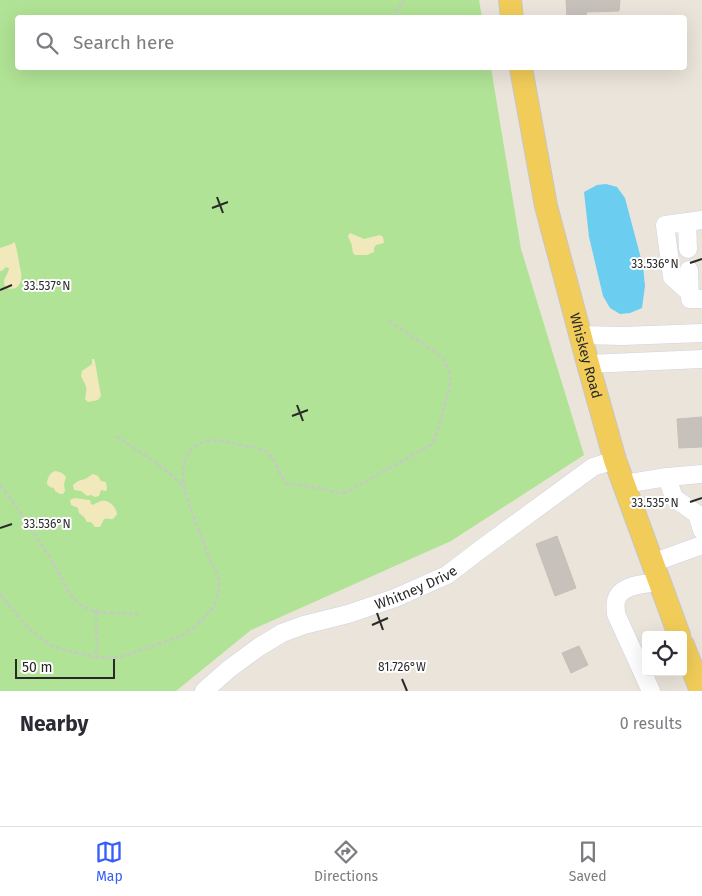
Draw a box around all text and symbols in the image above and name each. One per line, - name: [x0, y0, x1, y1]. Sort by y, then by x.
- search box: [15, 15, 687, 70]
- icon: search: [33, 29, 61, 57]
- text: Search here: [73, 31, 174, 54]
- text: 33.536°N: [631, 257, 679, 271]
- text: 33.537°N: [24, 279, 70, 293]
- street label: Whiskey Road: [566, 311, 605, 400]
- text: 33.535°N: [631, 496, 679, 510]
- text: 33.536°N: [23, 517, 71, 531]
- street label: Whitney Drive: [373, 562, 461, 613]
- map controls: [642, 631, 687, 676]
- button: locate: [642, 631, 687, 676]
- scale bar: [15, 656, 115, 679]
- text: 50 m: [22, 659, 53, 676]
- text: 81.726°W: [378, 660, 426, 674]
- text: Nearby: [20, 711, 88, 737]
- text: 0 results: [620, 714, 682, 733]
- tab: Map: [95, 838, 123, 885]
- tab: Directions: [314, 838, 378, 885]
- tab: Saved: [569, 838, 607, 885]

